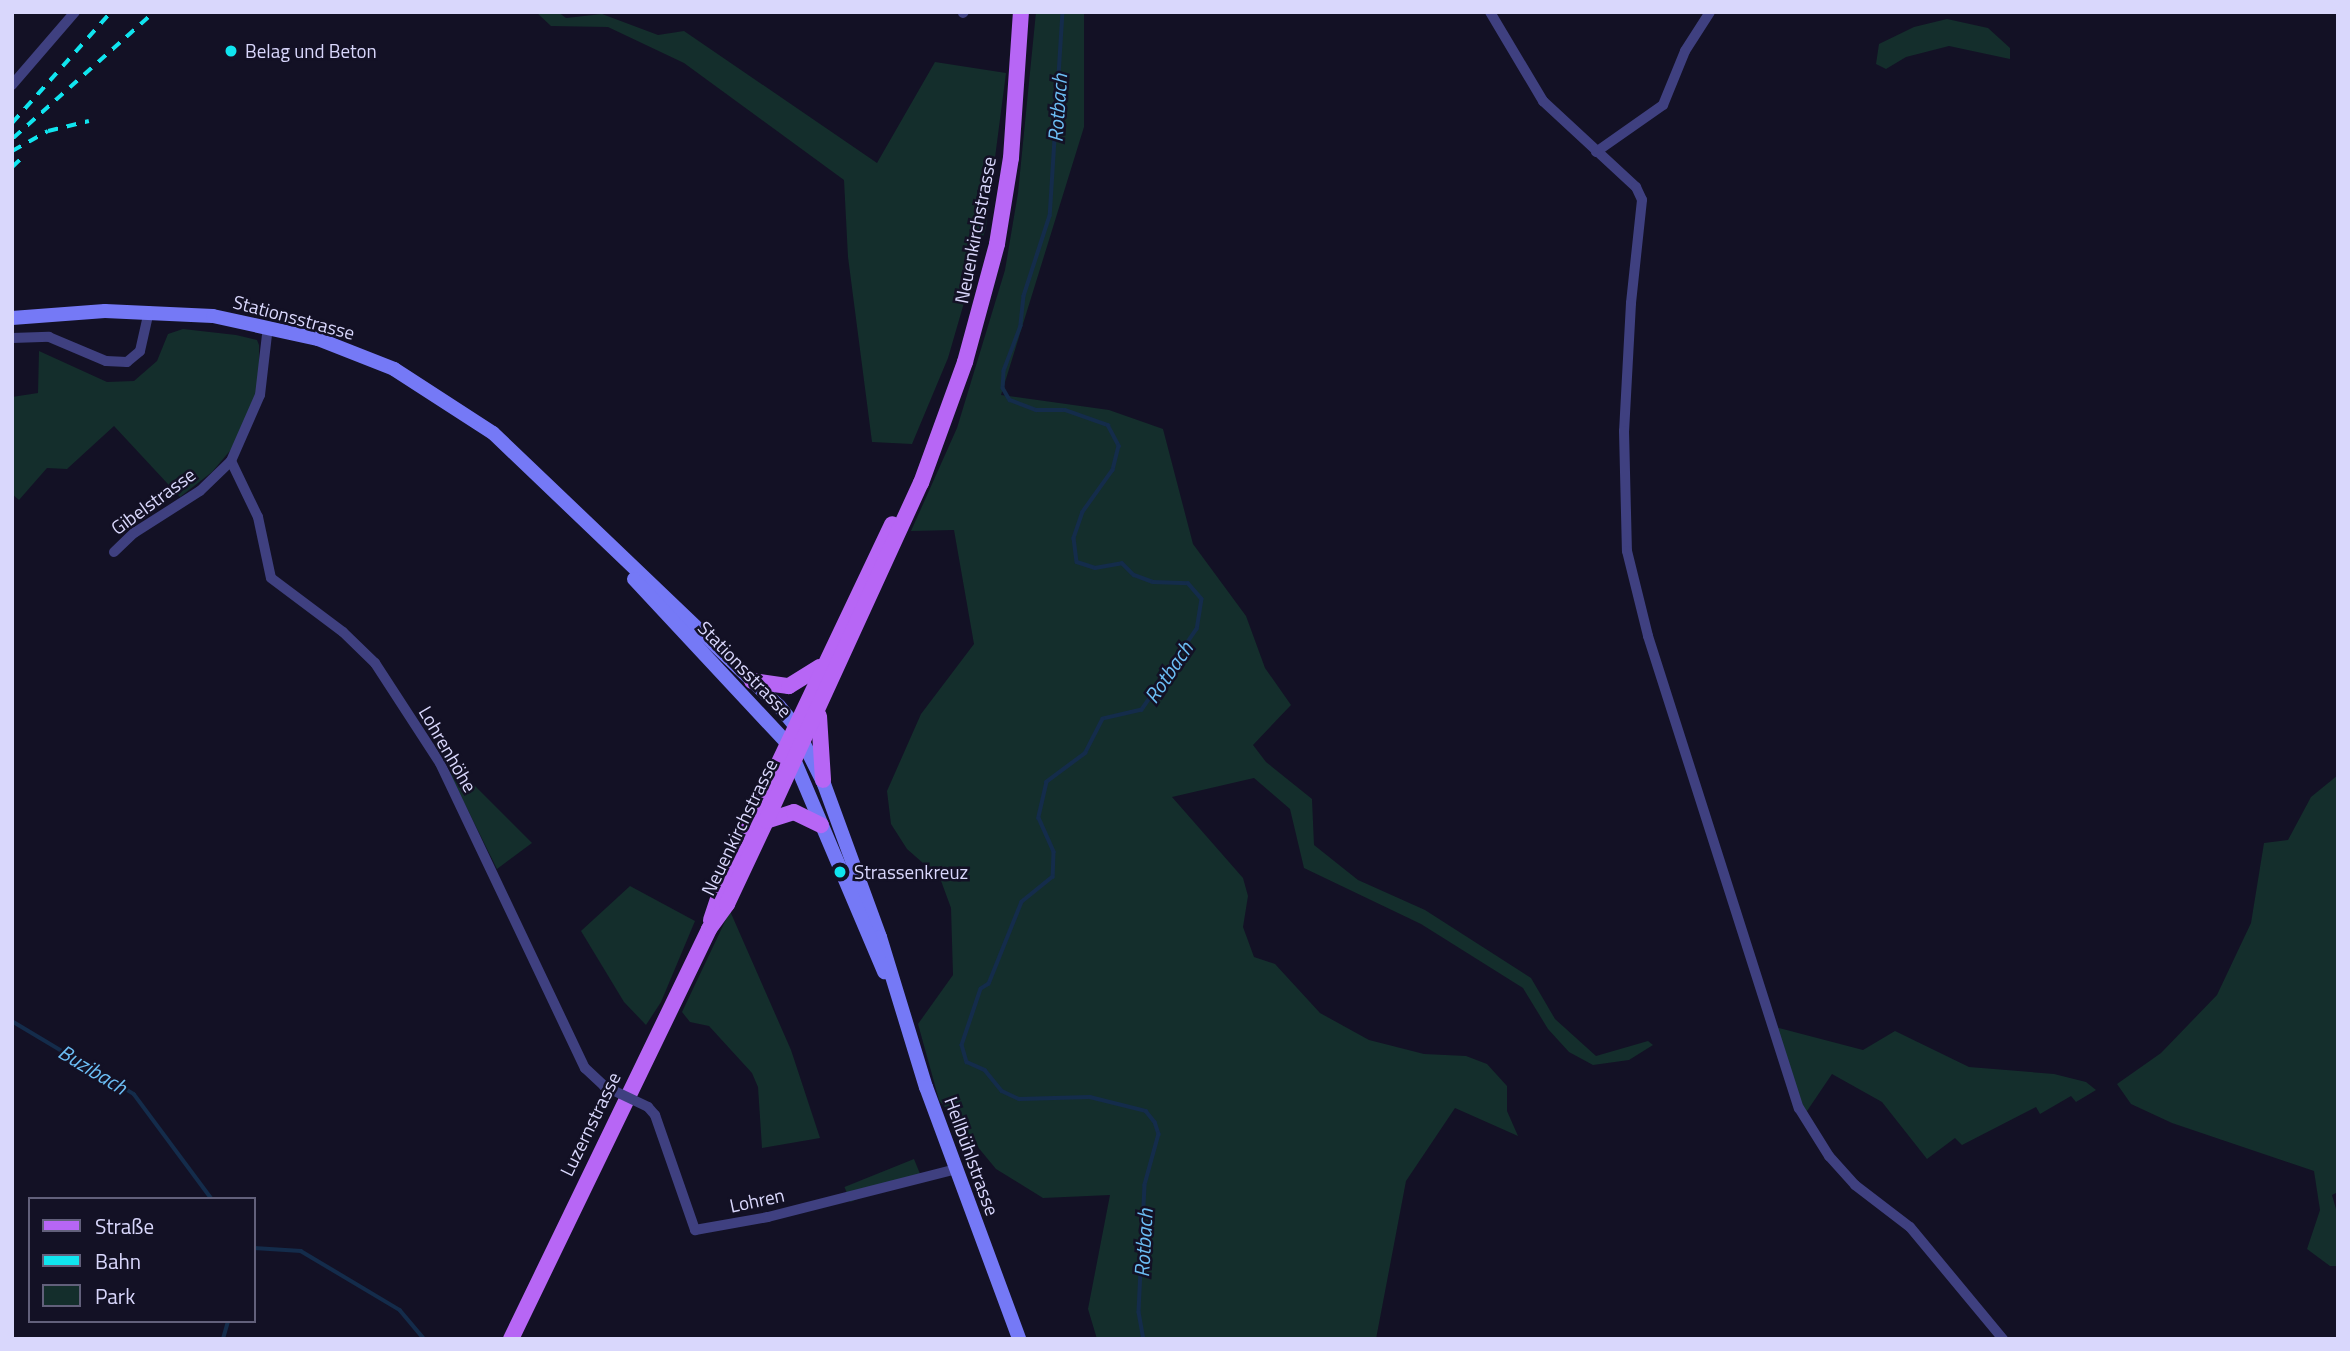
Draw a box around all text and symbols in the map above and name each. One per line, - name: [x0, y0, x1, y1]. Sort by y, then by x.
- place label: Belag und Beton: [245, 40, 377, 62]
- marker: Belag und Beton: [223, 43, 239, 59]
- water label: Rotbach: [1042, 73, 1072, 143]
- street label: Neuenkirchstrasse: [950, 155, 1000, 305]
- street label: Stationsstrasse: [231, 290, 357, 344]
- street label: Gibelstrasse: [106, 463, 200, 539]
- street label: Stationsstrasse: [693, 616, 797, 722]
- water label: Rotbach: [1138, 636, 1198, 708]
- street label: Lohrenhöhe: [414, 702, 482, 796]
- street label: Neuenkirchstrasse: [696, 755, 782, 899]
- place label: Strassenkreuz: [854, 861, 968, 883]
- marker: Strassenkreuz: [832, 864, 848, 880]
- water label: Buzibach: [54, 1039, 132, 1099]
- street label: Luzernstrasse: [555, 1068, 625, 1180]
- street label: Hellbühlstrasse: [940, 1094, 1004, 1218]
- street label: Lohren: [728, 1183, 786, 1217]
- legend: [28, 1197, 256, 1323]
- water label: Rotbach: [1129, 1208, 1157, 1278]
- text: Straße: [95, 1210, 154, 1242]
- text: Bahn: [95, 1245, 141, 1277]
- text: Park: [95, 1280, 135, 1312]

